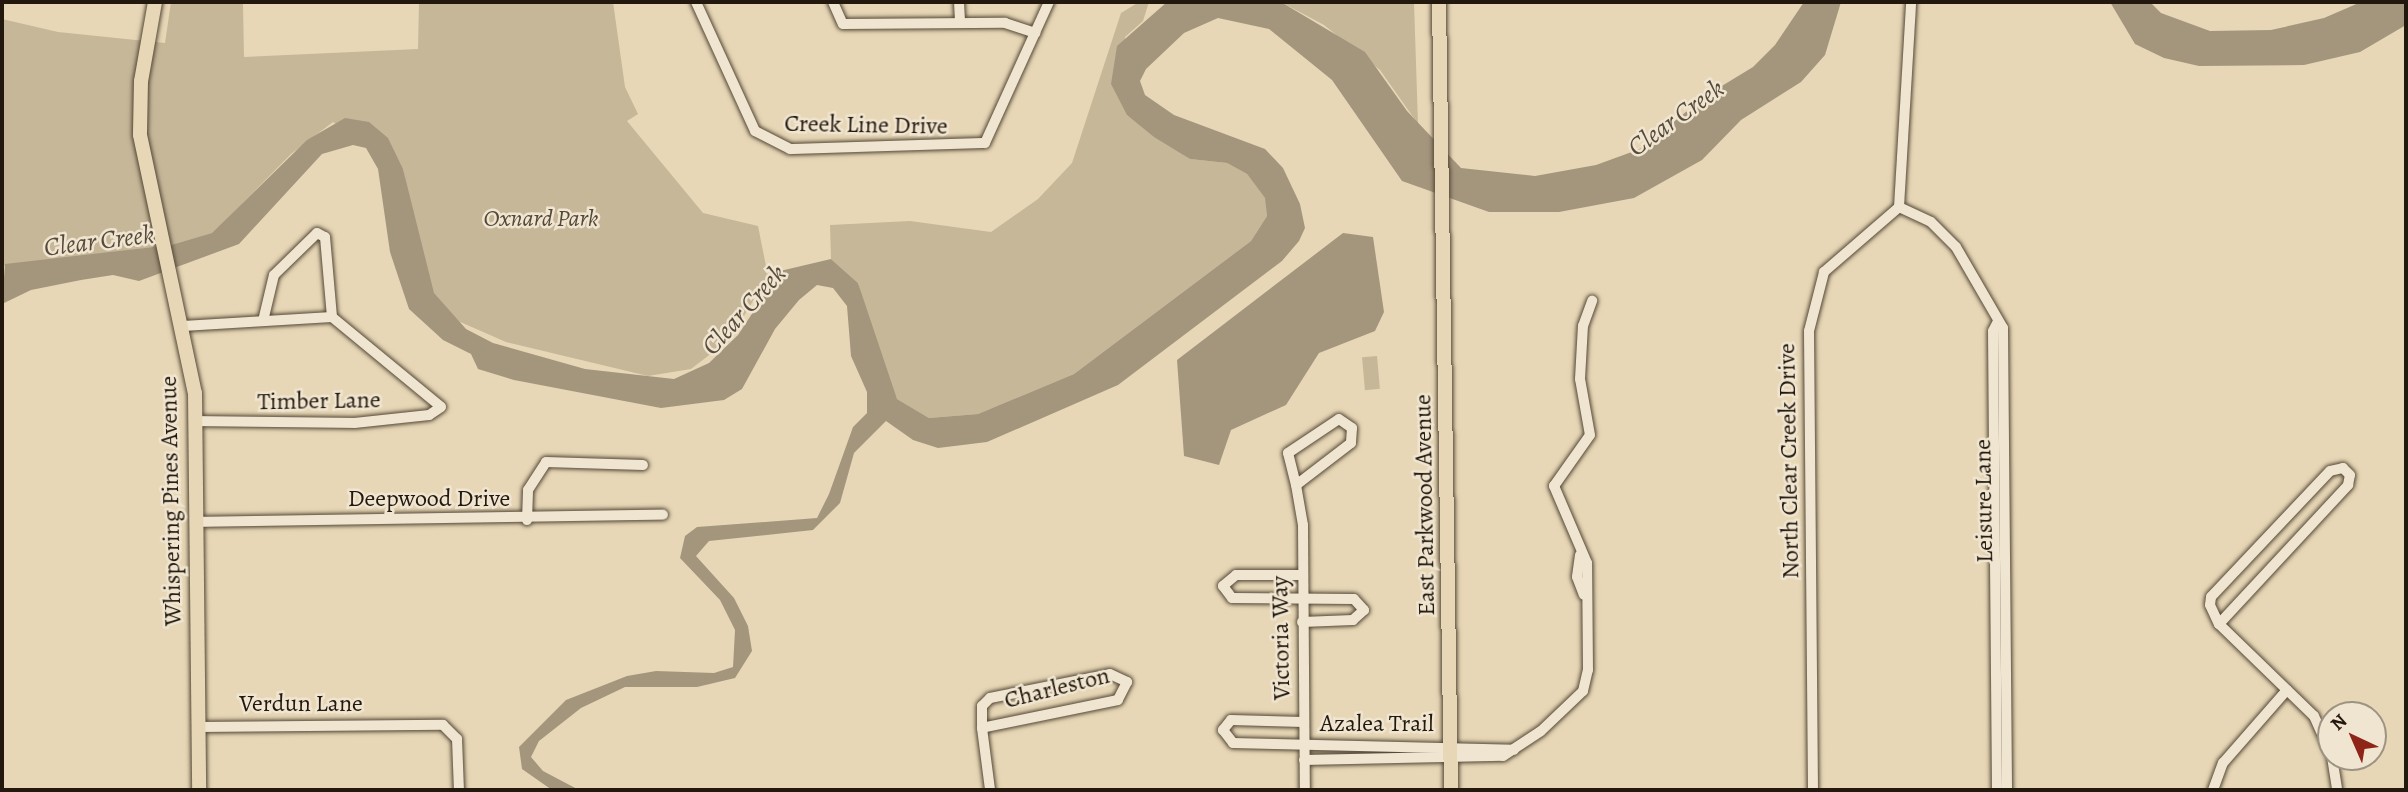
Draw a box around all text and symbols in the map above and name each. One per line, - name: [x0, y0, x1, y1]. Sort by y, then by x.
- water label: Clear Creek: [1622, 73, 1730, 163]
- street label: Creek Line Drive: [784, 109, 948, 141]
- park label: Oxnard Park: [484, 205, 598, 233]
- water label: Clear Creek: [42, 219, 156, 263]
- water label: Clear Creek: [695, 258, 793, 362]
- street label: North Clear Creek Drive: [1773, 343, 1805, 579]
- street label: Whispering Pines Avenue: [154, 376, 188, 626]
- street label: Timber Lane: [257, 386, 381, 416]
- street label: East Parkwood Avenue: [1409, 394, 1441, 616]
- street label: Leisure Lane: [1969, 439, 1999, 563]
- street label: Deepwood Drive: [348, 485, 510, 513]
- street label: Victoria Way: [1266, 576, 1296, 700]
- street label: Charleston: [1001, 661, 1113, 715]
- street label: Verdun Lane: [239, 690, 363, 718]
- north arrow: [2317, 701, 2387, 771]
- text: N: [2325, 708, 2353, 736]
- street label: Azalea Trail: [1320, 710, 1434, 738]

